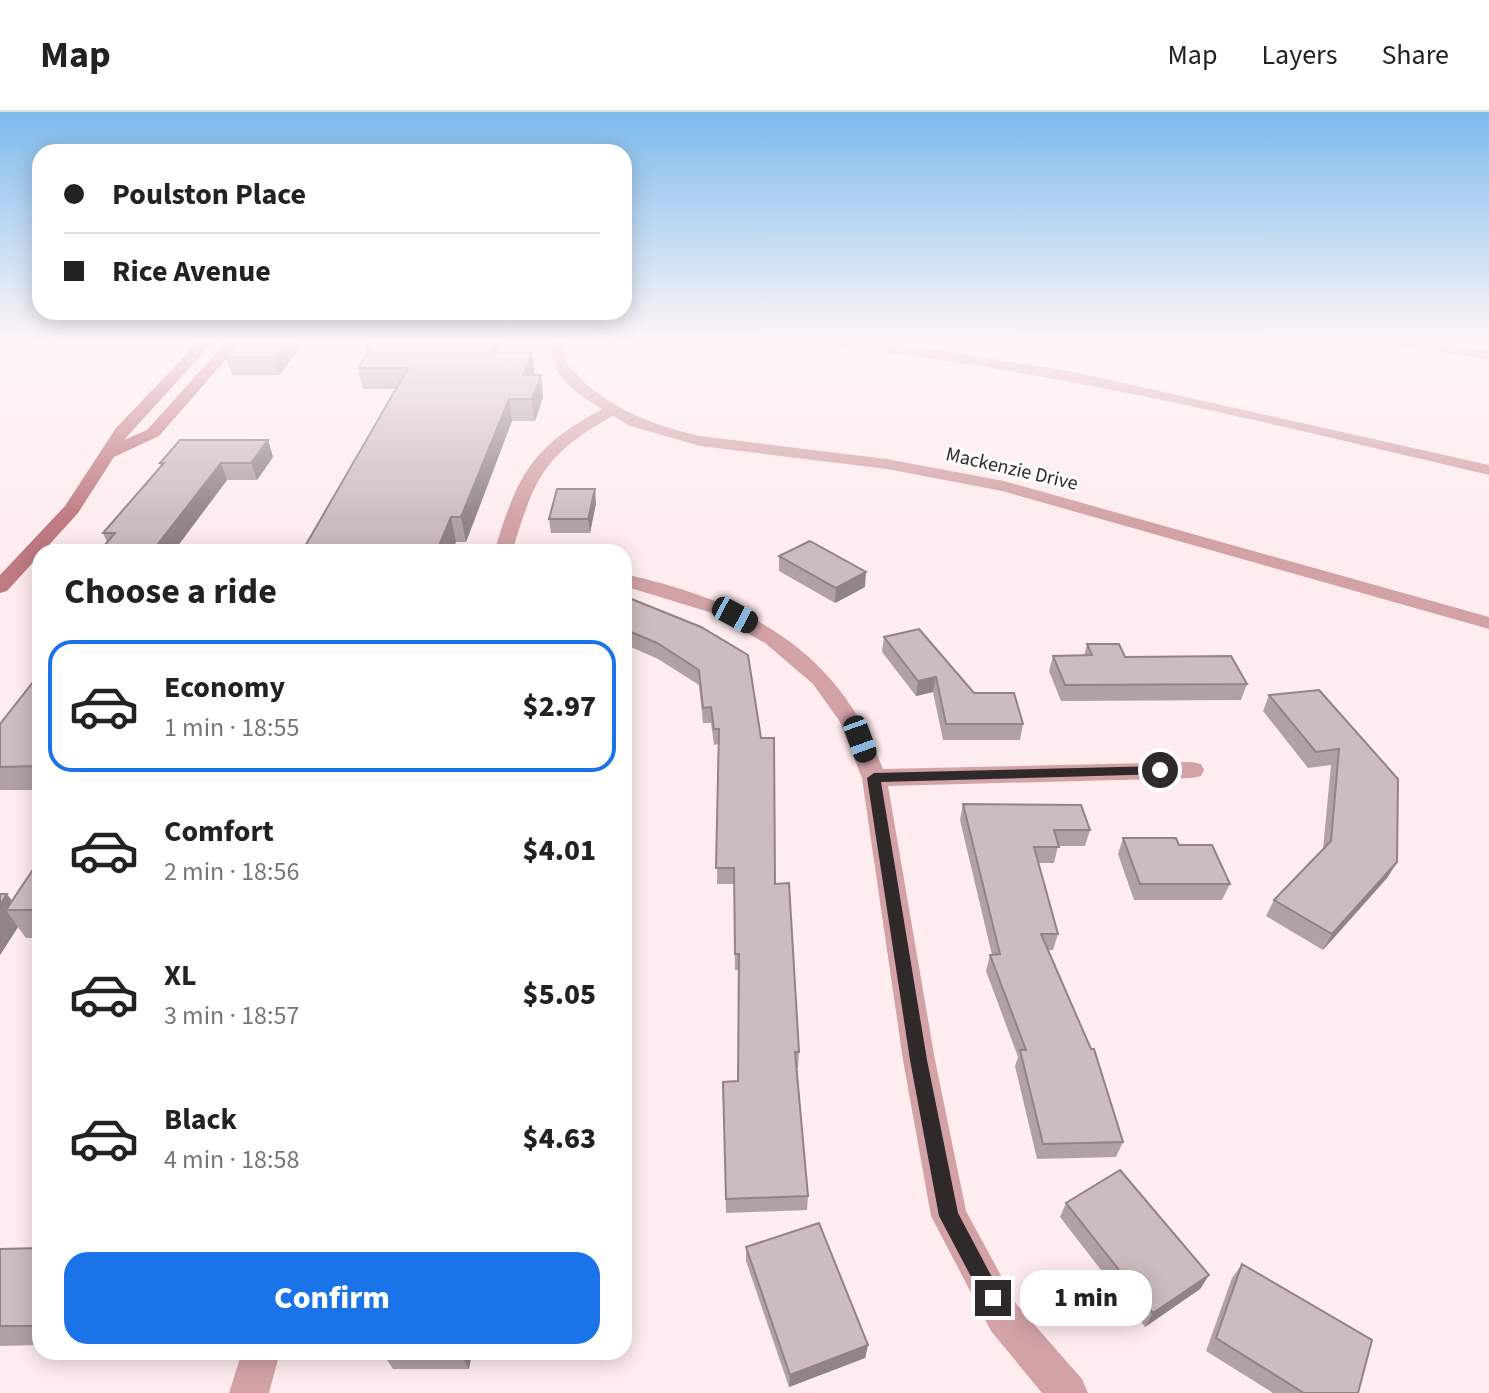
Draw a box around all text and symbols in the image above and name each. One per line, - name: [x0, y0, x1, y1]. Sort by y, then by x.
- text: Map: [40, 28, 111, 82]
- text: Map: [1167, 35, 1217, 75]
- text: Layers: [1261, 35, 1337, 75]
- text: Share: [1381, 35, 1449, 75]
- text: Poulston Place: [112, 173, 306, 216]
- text: Rice Avenue: [112, 250, 271, 293]
- street label: Mackenzie Drive: [943, 440, 1081, 498]
- text: Choose a ride: [64, 566, 277, 617]
- car: [708, 593, 762, 637]
- text: Economy: [164, 666, 285, 709]
- icon: car: [68, 670, 140, 742]
- text: $2.97: [523, 685, 596, 728]
- text: 1 min · 18:55: [164, 709, 299, 746]
- car: [841, 712, 879, 766]
- route start: [1142, 752, 1178, 788]
- text: Comfort: [164, 810, 274, 853]
- icon: car: [68, 814, 140, 886]
- text: $4.01: [523, 829, 596, 872]
- text: 2 min · 18:56: [164, 853, 299, 890]
- text: XL: [164, 954, 197, 997]
- icon: car: [68, 958, 140, 1030]
- text: $5.05: [523, 973, 596, 1016]
- text: 3 min · 18:57: [164, 997, 299, 1034]
- text: Black: [164, 1098, 237, 1141]
- icon: car: [68, 1102, 140, 1174]
- text: $4.63: [523, 1117, 596, 1160]
- text: 4 min · 18:58: [164, 1141, 299, 1178]
- button: Confirm: [64, 1252, 600, 1344]
- callout: 1 min: [1021, 1270, 1153, 1326]
- text: 1 min: [1054, 1279, 1118, 1316]
- route end: [975, 1280, 1011, 1316]

